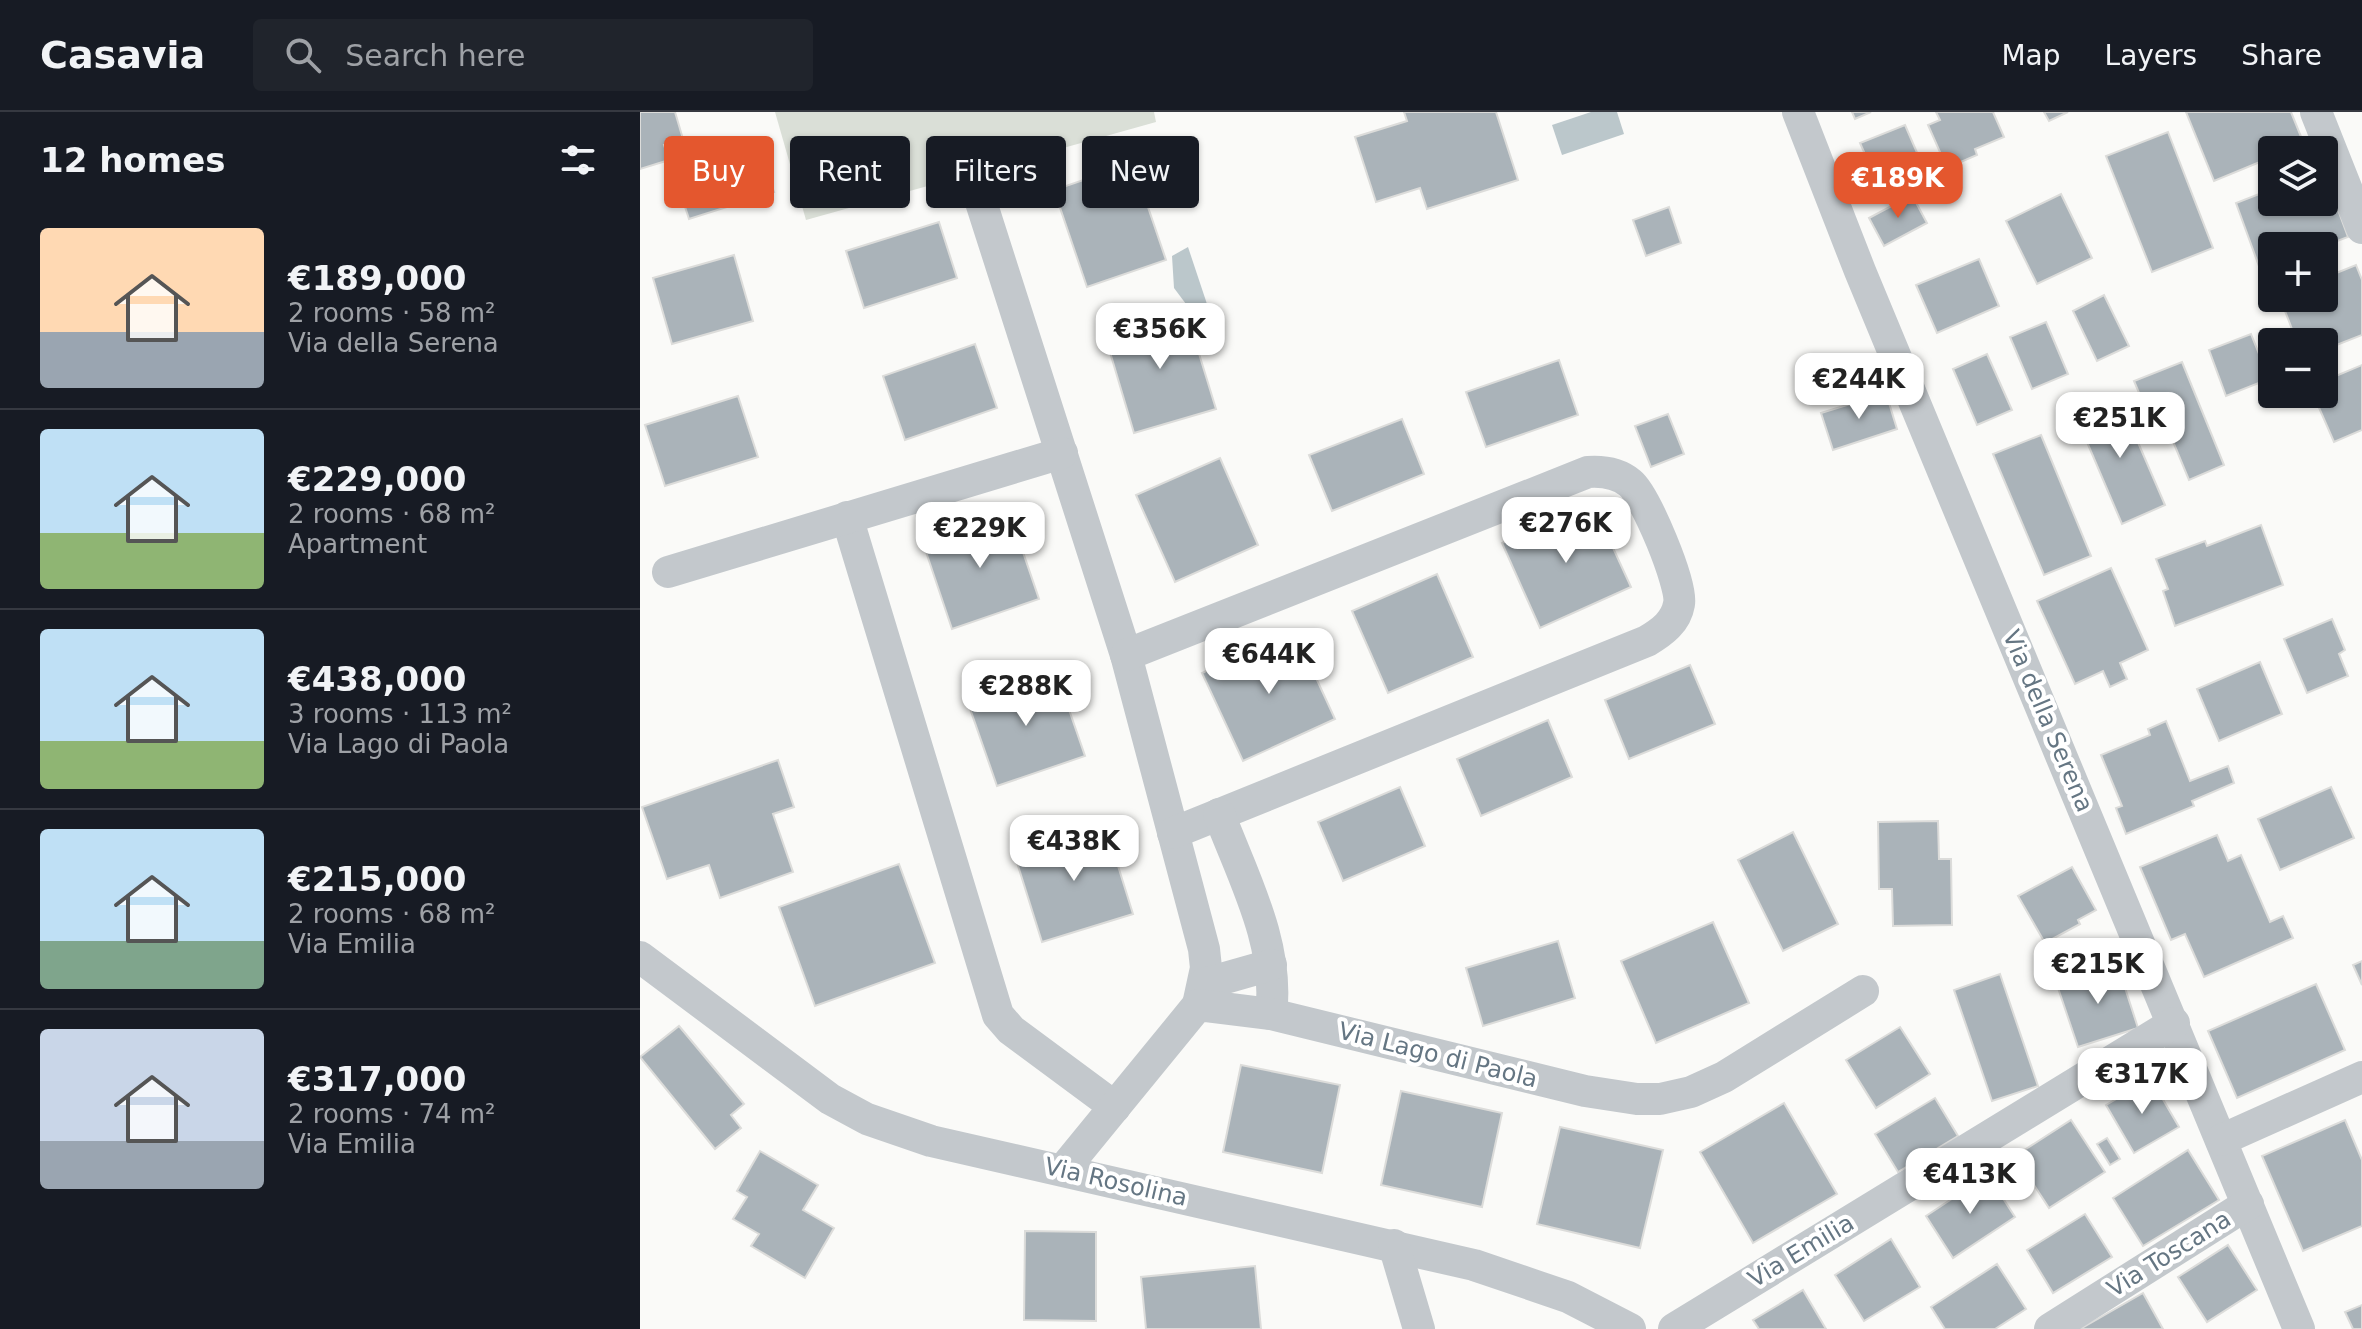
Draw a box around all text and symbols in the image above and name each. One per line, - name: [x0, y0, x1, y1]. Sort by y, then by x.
- search box: [253, 19, 813, 91]
- text: Casavia: [40, 33, 205, 77]
- icon: search: [281, 33, 325, 77]
- text: Search here: [345, 38, 525, 73]
- text: Map: [2001, 39, 2061, 72]
- text: Layers: [2105, 39, 2197, 72]
- text: Share: [2241, 39, 2322, 72]
- chip: Buy: [664, 136, 774, 208]
- chip: Rent: [790, 136, 910, 208]
- chip: Filters: [926, 136, 1066, 208]
- chip: New: [1082, 136, 1199, 208]
- map controls: [2258, 136, 2338, 408]
- button: layers: [2258, 136, 2338, 216]
- icon: filters: [556, 138, 600, 182]
- text: 12 homes: [40, 140, 225, 180]
- pin: €189K: [1842, 152, 1954, 220]
- text: €189K: [1852, 163, 1944, 193]
- button: +: [2258, 232, 2338, 312]
- text: €189,000: [288, 258, 467, 298]
- icon: home: [104, 260, 200, 356]
- text: 2 rooms · 58 m²: [288, 298, 496, 328]
- pin: €356K: [1104, 303, 1216, 371]
- text: €356K: [1114, 314, 1206, 344]
- text: Via della Serena: [288, 328, 499, 358]
- button: −: [2258, 328, 2338, 408]
- pin: €244K: [1803, 353, 1915, 421]
- text: €244K: [1813, 364, 1905, 394]
- pin: €251K: [2064, 392, 2176, 460]
- text: €251K: [2074, 403, 2166, 433]
- text: €229,000: [288, 459, 467, 499]
- icon: home: [104, 461, 200, 557]
- pin: €276K: [1510, 497, 1622, 565]
- text: 2 rooms · 68 m²: [288, 499, 496, 529]
- pin: €229K: [924, 502, 1036, 570]
- text: €276K: [1520, 508, 1612, 538]
- text: €229K: [934, 513, 1026, 543]
- text: Apartment: [288, 529, 427, 559]
- street label: Via della Serena: [1997, 626, 2099, 816]
- pin: €644K: [1213, 628, 1325, 696]
- text: €644K: [1223, 639, 1315, 669]
- text: €438,000: [288, 659, 467, 699]
- pin: €288K: [970, 660, 1082, 728]
- icon: home: [104, 661, 200, 757]
- text: €288K: [980, 671, 1072, 701]
- text: 3 rooms · 113 m²: [288, 699, 512, 729]
- text: Via Lago di Paola: [288, 729, 509, 759]
- pin: €438K: [1018, 815, 1130, 883]
- text: €438K: [1028, 826, 1120, 856]
- text: €215,000: [288, 859, 467, 899]
- icon: home: [104, 861, 200, 957]
- text: 2 rooms · 68 m²: [288, 899, 496, 929]
- text: Via Emilia: [288, 929, 416, 959]
- pin: €215K: [2042, 938, 2154, 1006]
- text: €215K: [2052, 949, 2144, 979]
- street label: Via Lago di Paola: [1336, 1017, 1540, 1093]
- pin: €317K: [2086, 1048, 2198, 1116]
- text: €317,000: [288, 1059, 467, 1099]
- text: €317K: [2096, 1059, 2188, 1089]
- icon: home: [104, 1061, 200, 1157]
- text: 2 rooms · 74 m²: [288, 1099, 496, 1129]
- text: Via Emilia: [288, 1129, 416, 1159]
- pin: €413K: [1914, 1148, 2026, 1216]
- street label: Via Rosolina: [1042, 1152, 1190, 1212]
- text: €413K: [1924, 1159, 2016, 1189]
- street label: Via Toscana: [2102, 1205, 2236, 1303]
- street label: Via Emilia: [1743, 1209, 1859, 1293]

